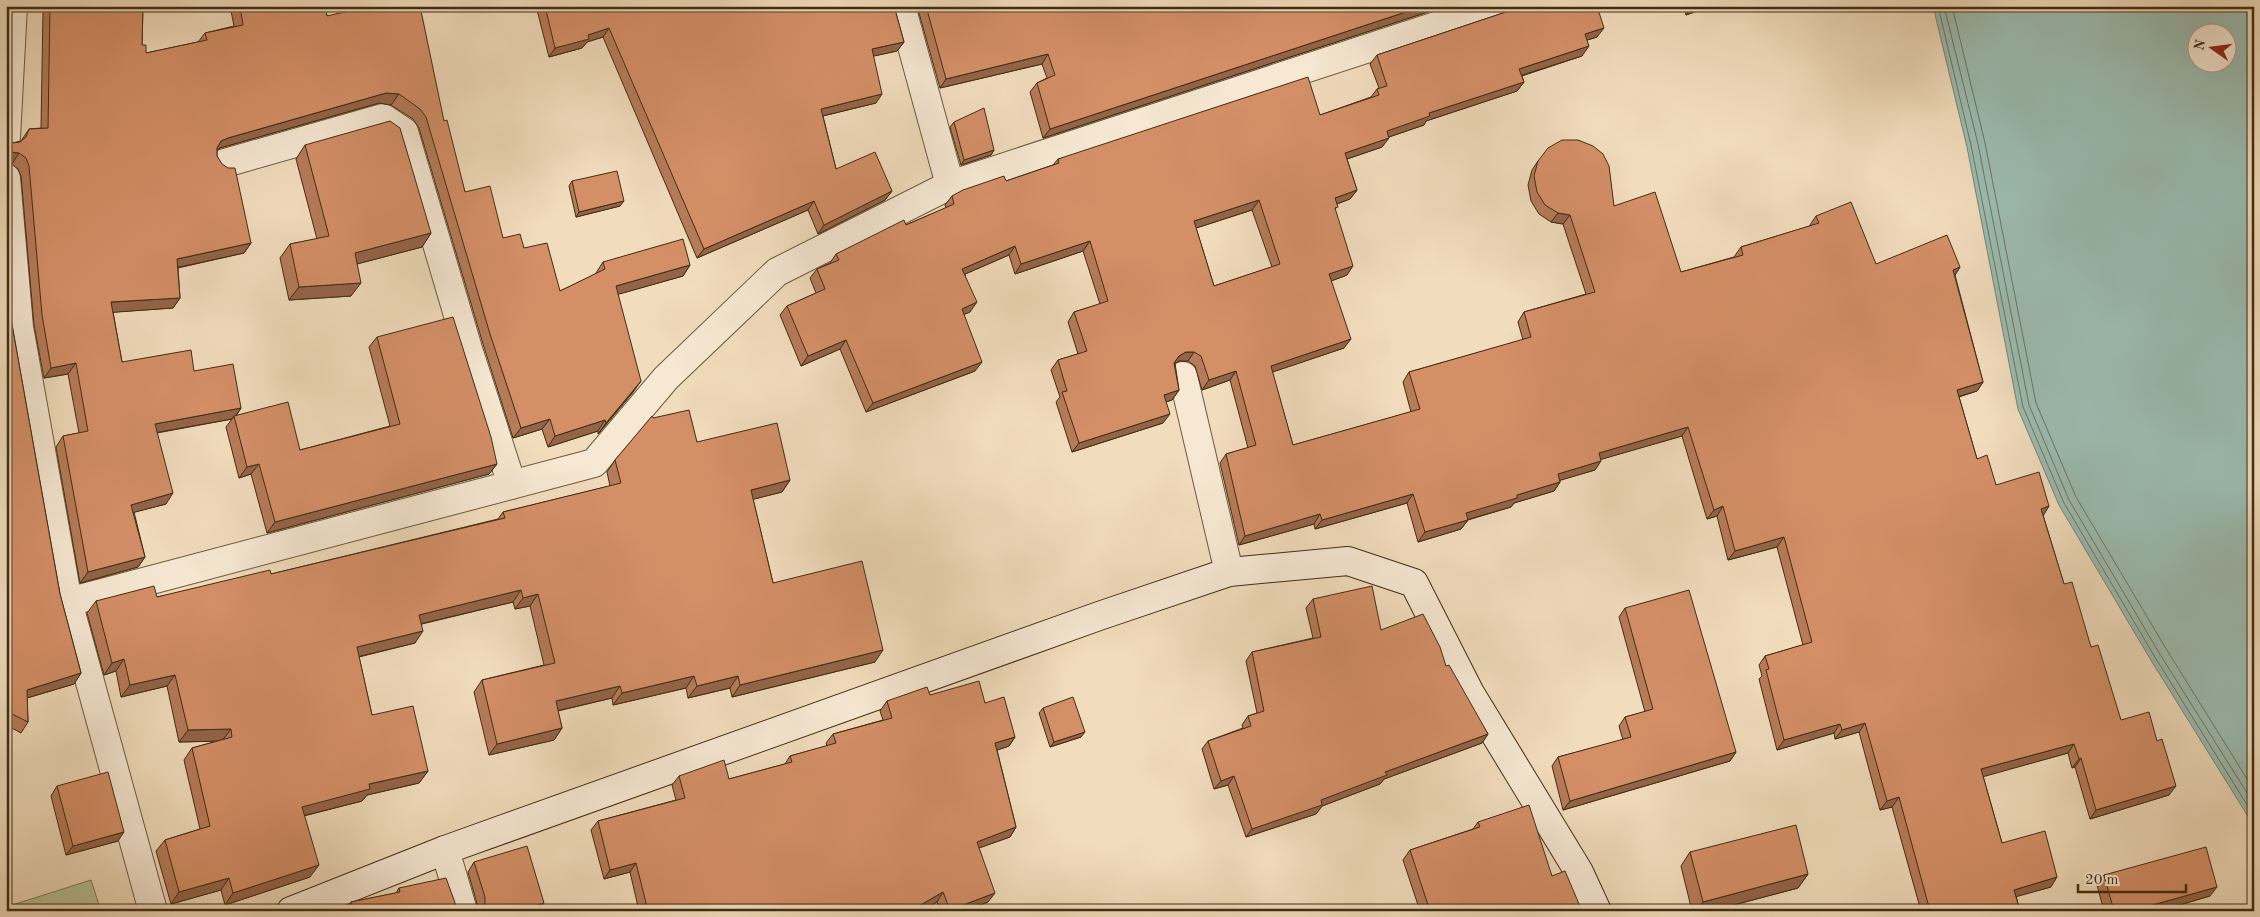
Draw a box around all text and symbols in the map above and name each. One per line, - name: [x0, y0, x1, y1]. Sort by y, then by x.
- north arrow: [2188, 22, 2238, 72]
- text: N: [2192, 38, 2209, 52]
- scale bar: [2078, 862, 2185, 894]
- text: 20 m: [2085, 873, 2119, 888]

